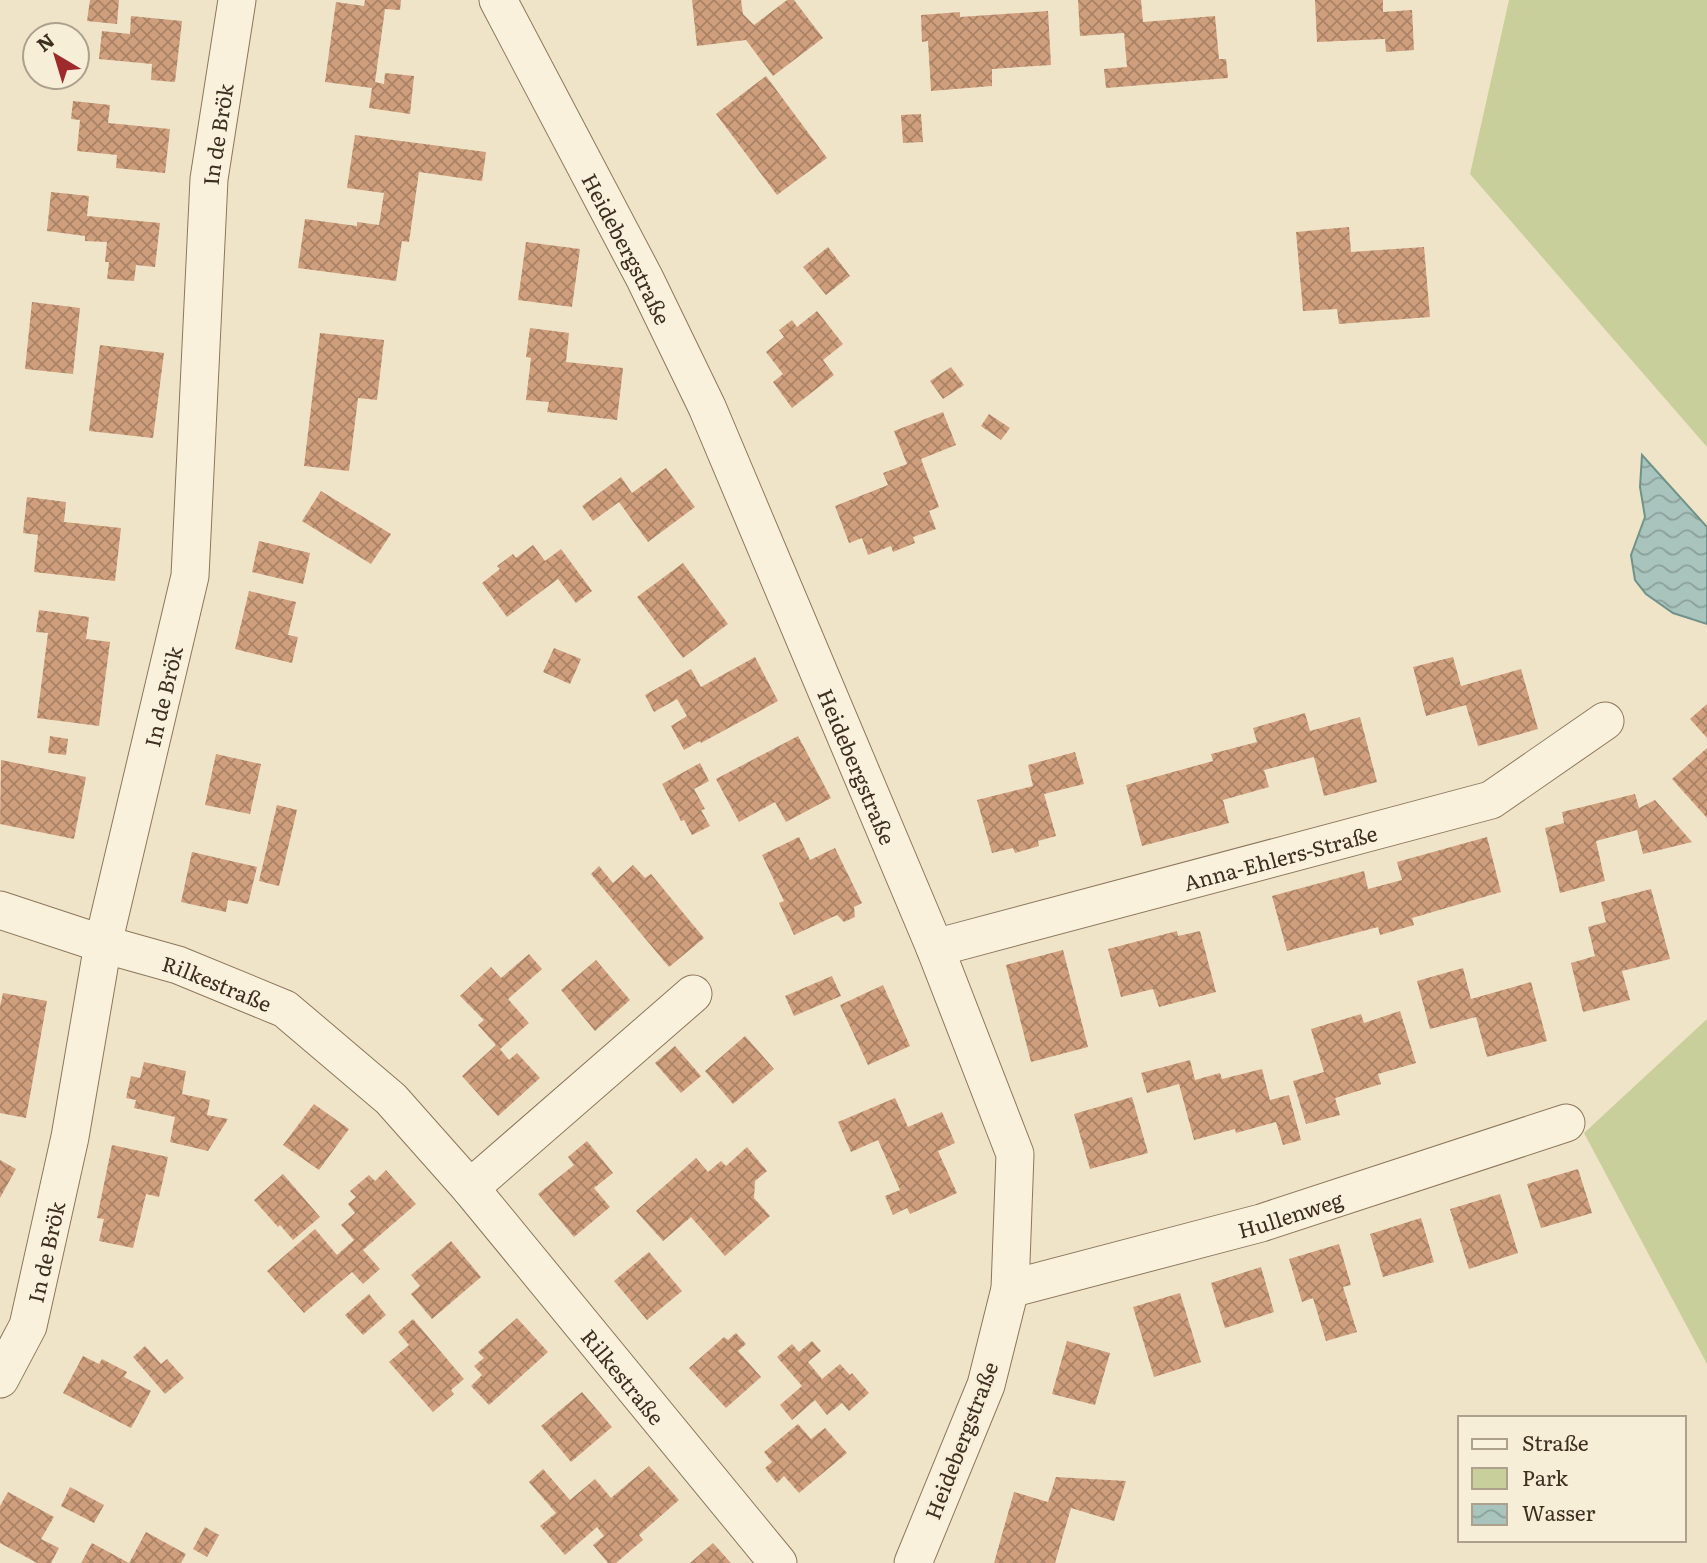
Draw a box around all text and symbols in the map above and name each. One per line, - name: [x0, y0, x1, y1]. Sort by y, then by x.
- north arrow: [21, 21, 91, 91]
- text: N: [30, 26, 60, 58]
- street label: In de Brök: [193, 81, 239, 186]
- street label: Heidebergstraße: [576, 167, 680, 329]
- street label: In de Brök: [135, 642, 189, 750]
- street label: Heidebergstraße: [812, 683, 905, 849]
- street label: Anna-Ehlers-Straße: [1180, 816, 1380, 897]
- street label: Rilkestraße: [159, 946, 277, 1018]
- street label: Hullenweg: [1234, 1182, 1347, 1244]
- street label: In de Brök: [18, 1198, 71, 1305]
- street label: Rilkestraße: [575, 1321, 673, 1431]
- street label: Heidebergstraße: [916, 1357, 1004, 1523]
- legend: [1458, 1416, 1686, 1542]
- text: Straße: [1522, 1426, 1589, 1457]
- text: Park: [1522, 1461, 1568, 1492]
- text: Wasser: [1522, 1496, 1595, 1527]

